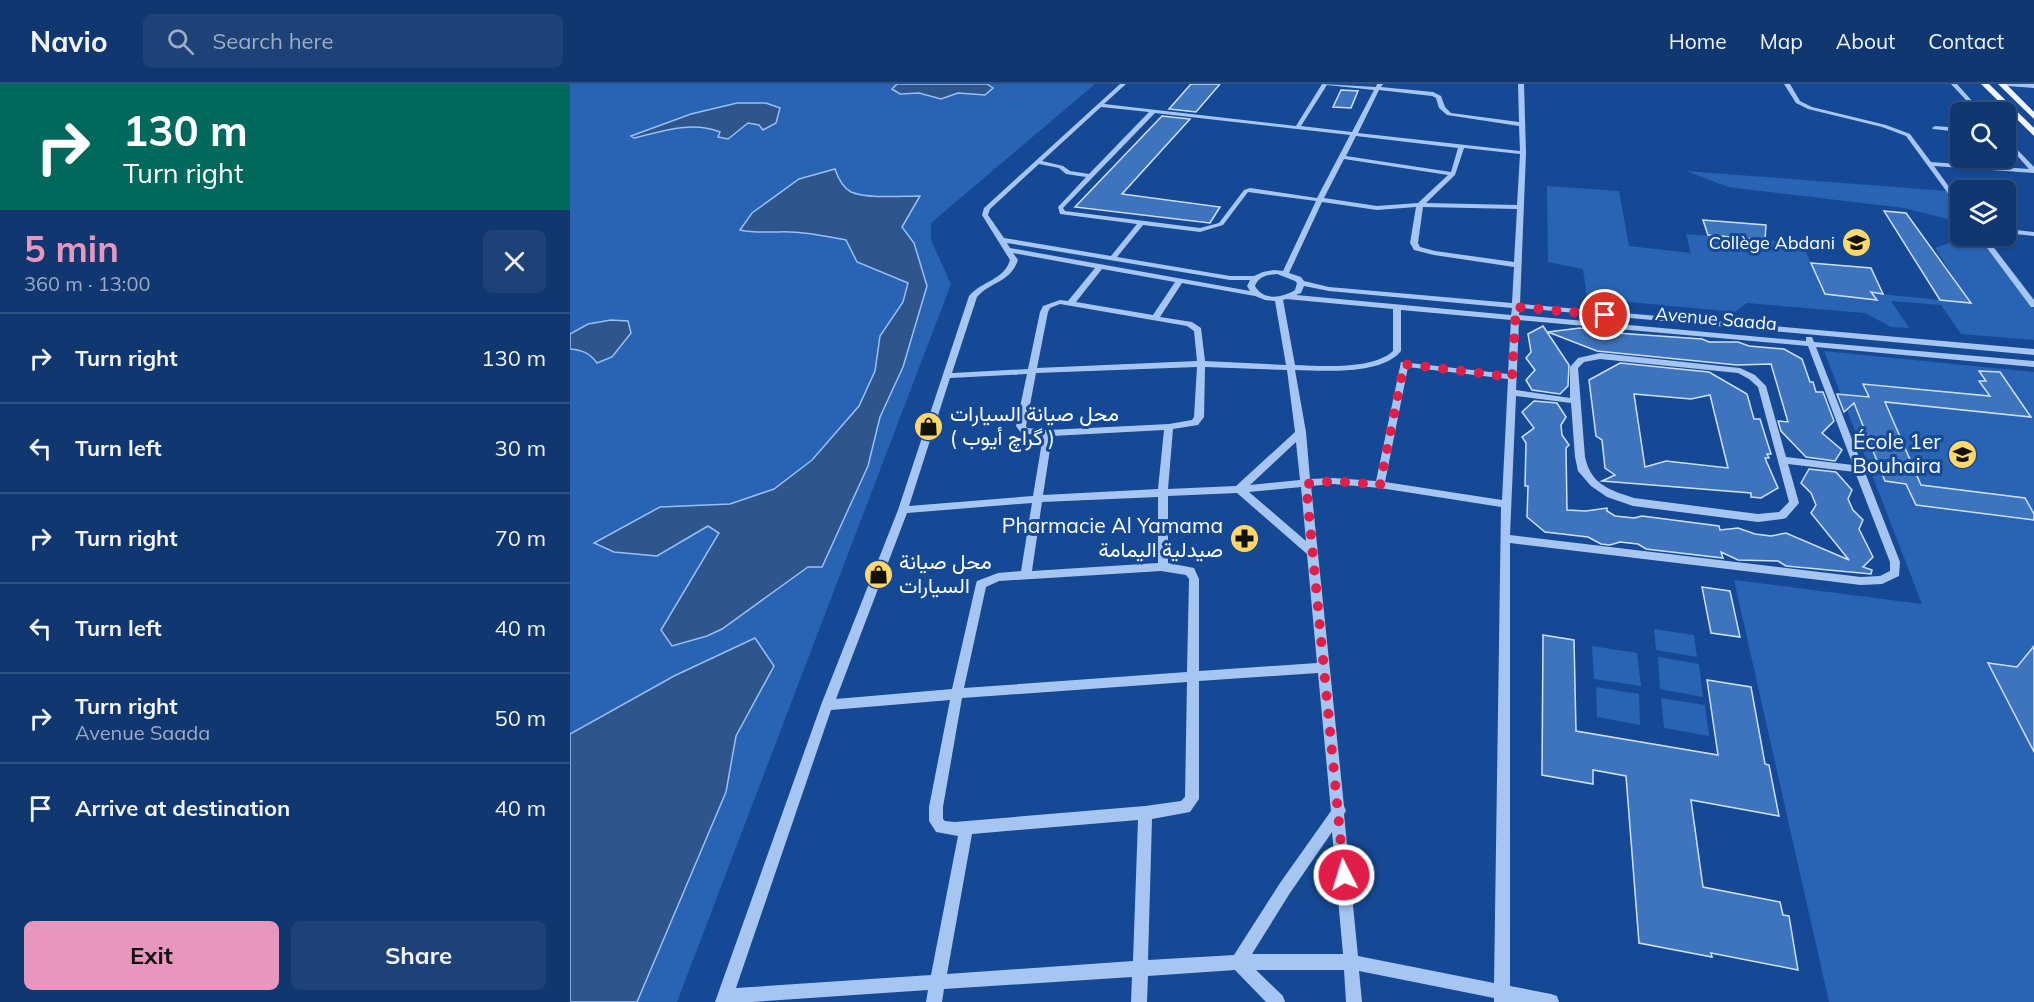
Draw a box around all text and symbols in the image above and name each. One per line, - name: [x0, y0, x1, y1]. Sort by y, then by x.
- search box: [143, 14, 563, 68]
- text: Navio: [30, 24, 107, 59]
- icon: search: [164, 25, 197, 58]
- text: Search here: [212, 27, 333, 55]
- text: Home: [1669, 28, 1727, 54]
- text: Map: [1760, 28, 1803, 54]
- text: About: [1836, 28, 1895, 54]
- text: Contact: [1928, 28, 2004, 54]
- map controls: [1950, 102, 2016, 246]
- button: search: [1950, 102, 2016, 168]
- text: 130 m: [123, 104, 248, 157]
- icon: right: [24, 108, 102, 186]
- text: Turn right: [123, 156, 243, 190]
- button: layers: [1950, 180, 2016, 246]
- text: 5 min: [24, 226, 119, 271]
- school or university icon: Collège Abdani: [1840, 227, 1872, 259]
- button: close: [483, 230, 546, 293]
- place label: Collège Abdani: [1709, 231, 1835, 254]
- text: 360 m · 13:00: [24, 271, 150, 296]
- pin: [1579, 289, 1630, 340]
- icon: arrive: [1588, 298, 1621, 331]
- street label: Avenue Saada: [1654, 302, 1778, 335]
- icon: right: [24, 342, 57, 375]
- text: Turn right: [75, 344, 178, 372]
- text: 130 m: [481, 344, 546, 372]
- place label: محل صيانة السيارات ( گراچ أيوب ): [950, 400, 1119, 452]
- shop icon: محل صيانة السيارات ( گراچ أيوب ): [913, 410, 945, 442]
- place label: École 1er Bouhaira: [1853, 428, 1941, 478]
- icon: left: [24, 432, 57, 465]
- text: Turn left: [75, 434, 162, 462]
- text: 30 m: [495, 434, 546, 462]
- school or university icon: École 1er Bouhaira: [1946, 438, 1978, 470]
- place label: Pharmacie Al Yamama صيدلية اليمامة: [1002, 512, 1223, 562]
- icon: right: [24, 522, 57, 555]
- pharmacy icon: Pharmacie Al Yamama صيدلية اليمامة: [1228, 522, 1260, 554]
- text: Turn right: [75, 524, 178, 552]
- text: 70 m: [495, 524, 546, 552]
- place label: محل صيانة السيارات: [899, 548, 992, 599]
- shop icon: محل صيانة السيارات: [862, 558, 894, 590]
- icon: left: [24, 612, 57, 645]
- text: Turn left: [75, 614, 162, 642]
- text: 40 m: [495, 614, 546, 642]
- text: Turn right: [75, 692, 178, 720]
- icon: right: [24, 702, 57, 735]
- text: 50 m: [495, 704, 546, 732]
- text: Avenue Saada: [75, 720, 210, 745]
- icon: arrive: [24, 792, 57, 825]
- text: Arrive at destination: [75, 794, 290, 822]
- text: 40 m: [495, 794, 546, 822]
- position arrow: [1312, 843, 1376, 907]
- button: Exit: [24, 921, 279, 990]
- button: Share: [291, 921, 546, 990]

